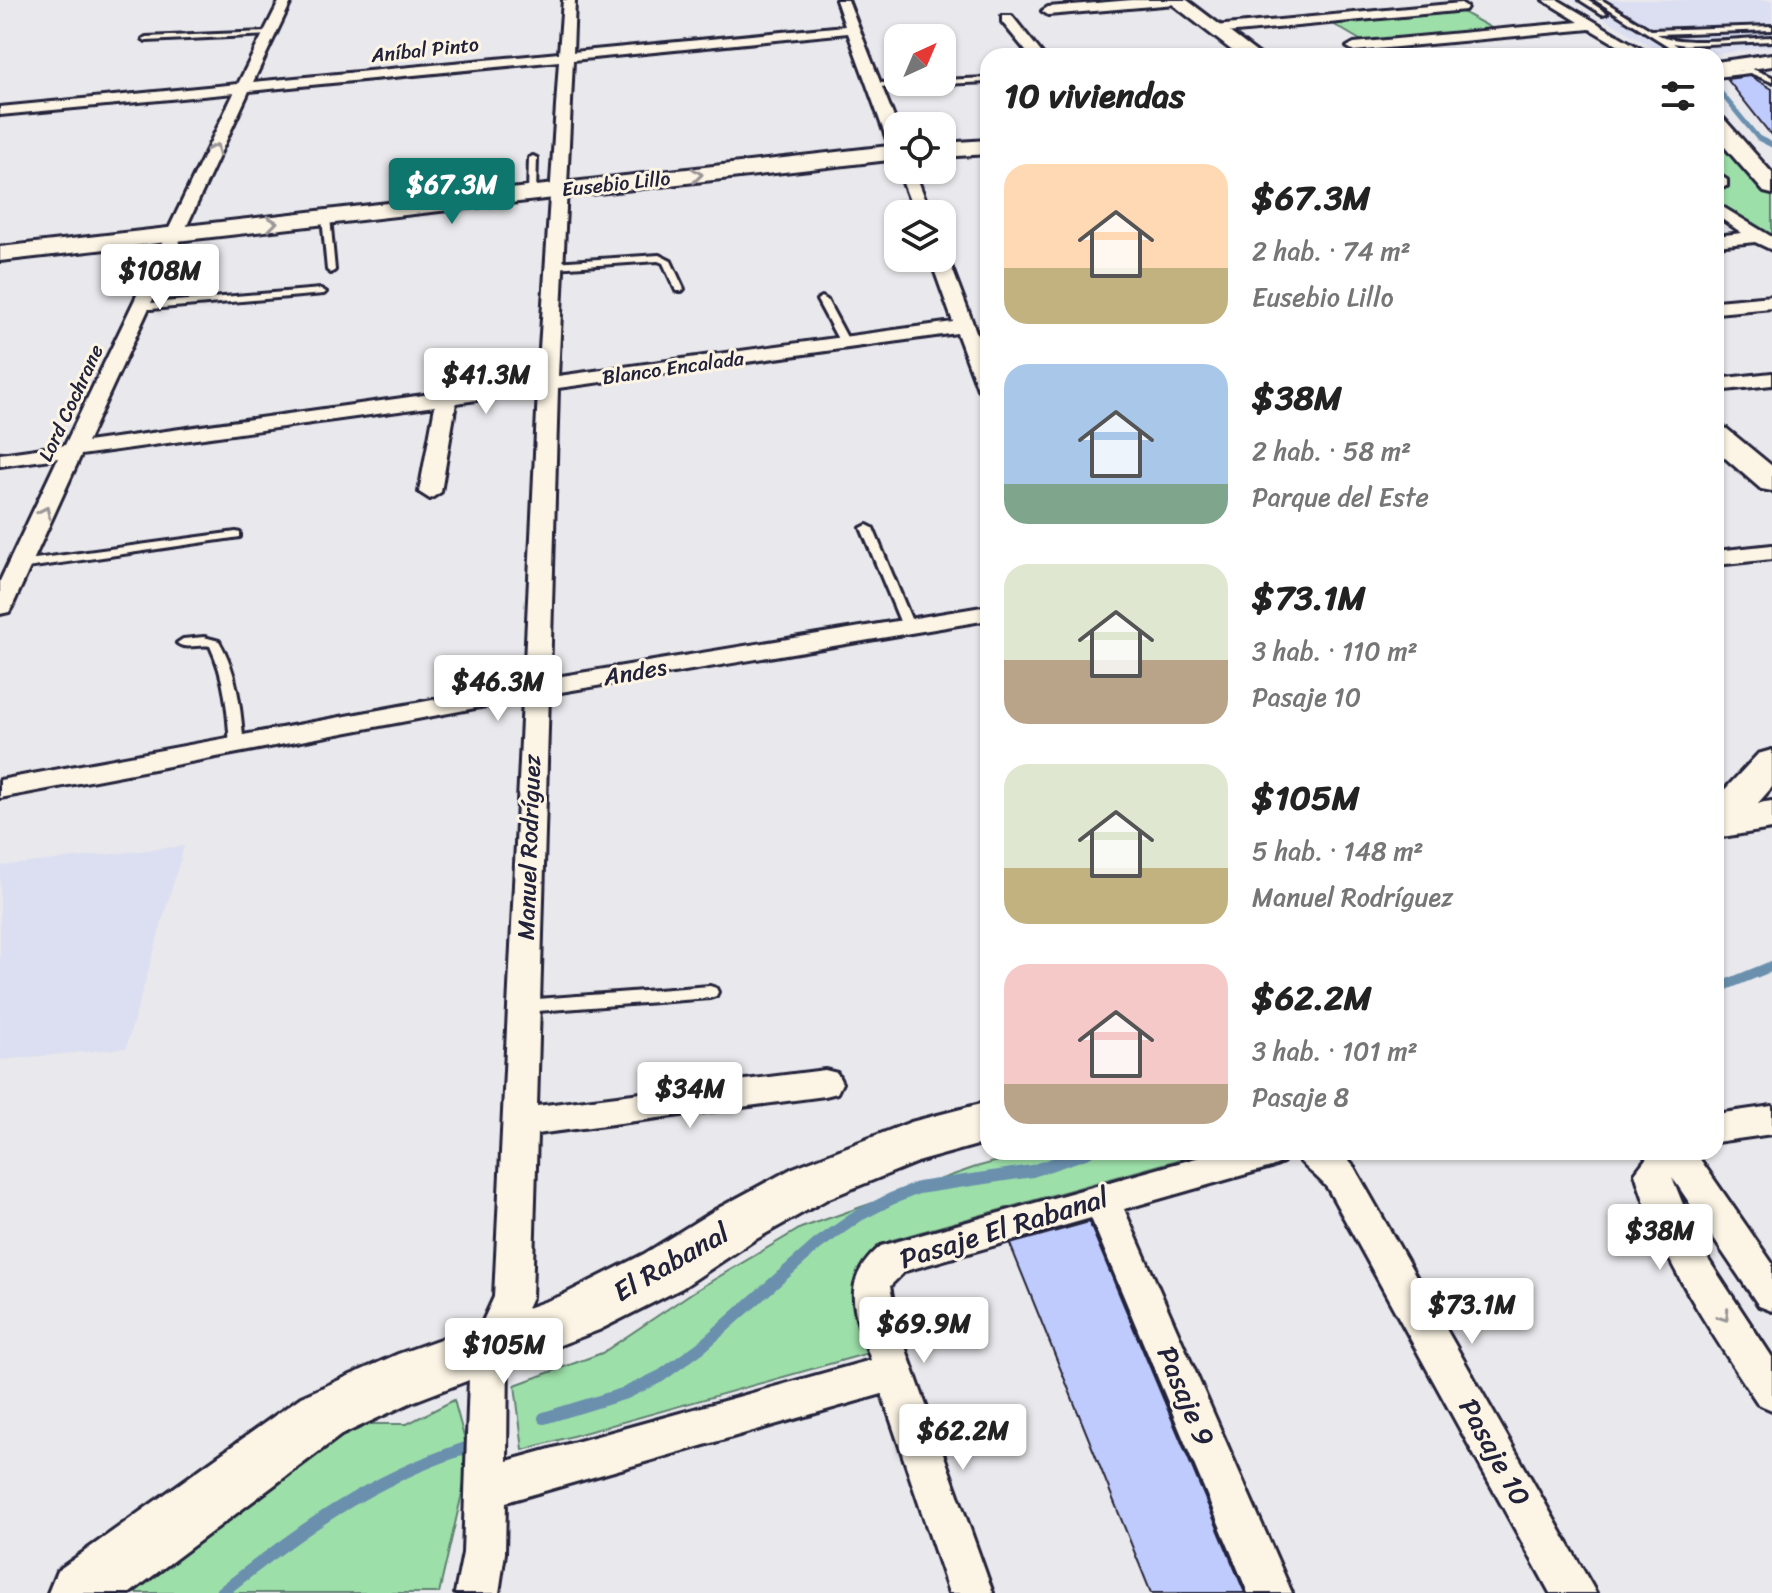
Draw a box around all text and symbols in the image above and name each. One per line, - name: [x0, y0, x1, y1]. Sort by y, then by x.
- north arrow: [884, 24, 956, 96]
- map controls: [884, 24, 956, 272]
- street label: Aníbal Pinto: [368, 27, 481, 73]
- text: 10 viviendas: [1004, 66, 1185, 126]
- icon: filters: [1656, 74, 1700, 118]
- button: locate: [884, 112, 956, 184]
- one-way arrow: [205, 143, 220, 158]
- pin: $67.3M: [387, 158, 517, 226]
- text: $67.3M: [407, 161, 497, 207]
- street label: Eusebio Lillo: [560, 161, 672, 207]
- one-way arrow: [691, 166, 704, 183]
- text: $67.3M: [1252, 168, 1370, 228]
- icon: home: [1068, 196, 1164, 292]
- button: layers: [884, 200, 956, 272]
- one-way arrow: [265, 215, 279, 232]
- text: 2 hab. · 74 m²: [1252, 228, 1411, 274]
- pin: $108M: [104, 244, 216, 312]
- text: $108M: [119, 247, 201, 293]
- text: Eusebio Lillo: [1252, 274, 1394, 320]
- street label: Lord Cochrane: [29, 339, 113, 467]
- street label: Blanco Encalada: [600, 341, 747, 395]
- pin: $41.3M: [421, 348, 551, 416]
- text: $41.3M: [442, 351, 530, 397]
- text: $38M: [1252, 368, 1342, 428]
- icon: home: [1068, 396, 1164, 492]
- text: 2 hab. · 58 m²: [1252, 428, 1411, 474]
- text: Parque del Este: [1252, 474, 1429, 520]
- one-way arrow: [35, 505, 51, 520]
- text: $73.1M: [1252, 568, 1366, 628]
- icon: home: [1068, 596, 1164, 692]
- text: 3 hab. · 110 m²: [1252, 628, 1418, 674]
- street label: Andes: [599, 646, 670, 698]
- pin: $46.3M: [433, 655, 563, 723]
- text: $46.3M: [452, 658, 544, 704]
- text: Pasaje 10: [1252, 674, 1361, 720]
- street label: Manuel Rodríguez: [505, 753, 553, 941]
- text: $105M: [1252, 768, 1359, 828]
- icon: home: [1068, 796, 1164, 892]
- text: 5 hab. · 148 m²: [1252, 828, 1424, 874]
- text: Manuel Rodríguez: [1252, 874, 1453, 920]
- text: $62.2M: [1252, 968, 1371, 1028]
- icon: home: [1068, 996, 1164, 1092]
- text: 3 hab. · 101 m²: [1252, 1028, 1418, 1074]
- pin: $34M: [643, 1062, 737, 1130]
- text: $34M: [655, 1065, 725, 1111]
- text: Pasaje 8: [1252, 1074, 1349, 1120]
- street label: Pasaje El Rabanal: [893, 1173, 1116, 1283]
- pin: $38M: [1613, 1204, 1707, 1272]
- text: $38M: [1626, 1207, 1694, 1253]
- street label: El Rabanal: [603, 1208, 740, 1315]
- pin: $73.1M: [1407, 1278, 1537, 1346]
- text: $73.1M: [1429, 1281, 1515, 1327]
- pin: $69.9M: [859, 1297, 989, 1365]
- text: $69.9M: [877, 1300, 971, 1346]
- one-way arrow: [1714, 1307, 1729, 1321]
- pin: $105M: [448, 1318, 560, 1386]
- text: $105M: [463, 1321, 545, 1367]
- street label: Pasaje 9: [1143, 1338, 1229, 1454]
- street label: Pasaje 10: [1445, 1389, 1545, 1515]
- pin: $62.2M: [898, 1404, 1028, 1472]
- text: $62.2M: [917, 1407, 1009, 1453]

